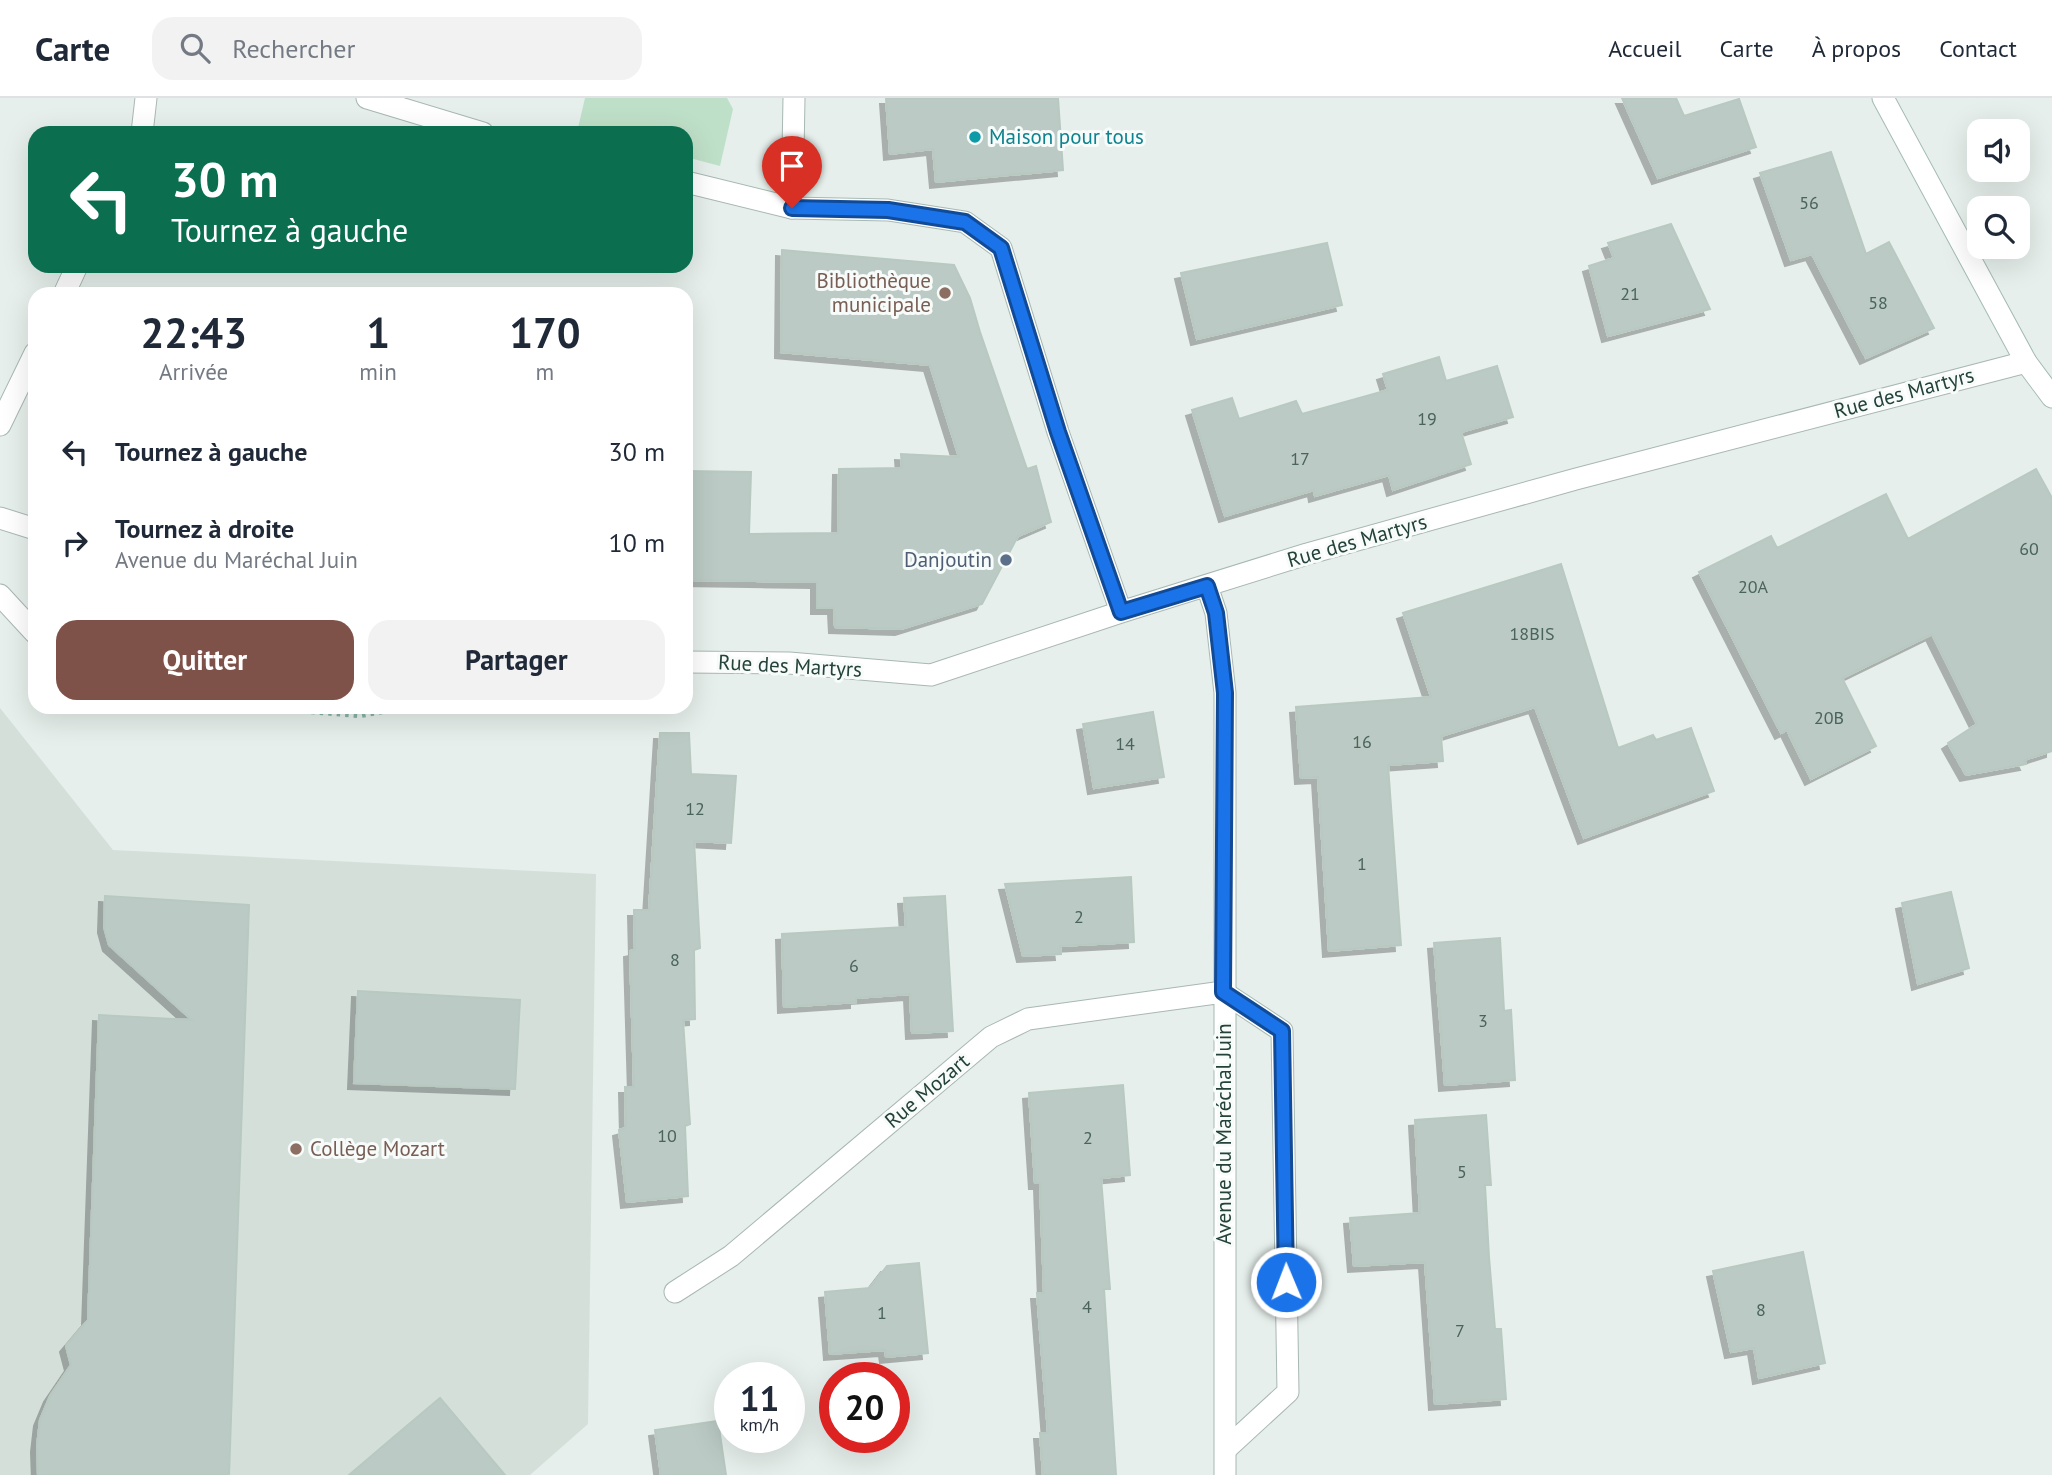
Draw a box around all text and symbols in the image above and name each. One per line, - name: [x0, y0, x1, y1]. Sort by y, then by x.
- search box: [152, 17, 642, 80]
- text: Carte: [35, 27, 110, 70]
- icon: search: [176, 29, 214, 67]
- text: Rechercher: [232, 32, 355, 65]
- text: Accueil: [1608, 33, 1682, 64]
- text: Carte: [1720, 33, 1774, 64]
- text: À propos: [1812, 33, 1901, 64]
- text: Contact: [1939, 33, 2017, 64]
- map controls: [1967, 119, 2030, 259]
- button: sound: [1967, 119, 2030, 182]
- place label: Maison pour tous: [989, 123, 1144, 150]
- marker: Maison pour tous: [967, 129, 983, 145]
- pin: [762, 136, 822, 208]
- text: 30 m: [171, 147, 278, 211]
- icon: arrive: [773, 147, 811, 185]
- icon: left: [56, 154, 147, 245]
- house number: 56: [1799, 191, 1819, 214]
- button: search: [1967, 196, 2030, 259]
- text: Tournez à gauche: [171, 209, 408, 251]
- place label: Bibliothèque municipale: [816, 267, 931, 318]
- house number: 21: [1620, 282, 1640, 305]
- marker: Bibliothèque municipale: [937, 285, 953, 301]
- house number: 58: [1868, 291, 1888, 314]
- text: 22:43: [140, 305, 247, 360]
- text: 1: [366, 305, 390, 360]
- text: 170: [509, 305, 581, 360]
- text: Arrivée: [159, 357, 228, 386]
- text: min: [359, 357, 397, 386]
- text: m: [536, 357, 554, 386]
- street label: Rue des Martyrs: [1831, 361, 1977, 424]
- house number: 19: [1417, 407, 1437, 430]
- icon: left: [56, 433, 94, 471]
- text: Tournez à gauche: [115, 435, 307, 468]
- text: 30 m: [609, 435, 665, 468]
- house number: 17: [1290, 447, 1310, 470]
- street label: Rue des Martyrs: [1284, 508, 1430, 573]
- text: Tournez à droite: [115, 512, 294, 545]
- icon: right: [56, 524, 94, 562]
- text: 10 m: [609, 526, 665, 559]
- house number: 60: [2019, 537, 2039, 560]
- text: Avenue du Maréchal Juin: [115, 545, 358, 574]
- place label: Danjoutin: [904, 546, 992, 573]
- marker: Danjoutin: [998, 552, 1014, 568]
- house number: 20A: [1738, 575, 1769, 598]
- button: Quitter: [56, 620, 354, 700]
- button: Partager: [368, 620, 665, 700]
- house number: 18BIS: [1510, 622, 1554, 645]
- street label: Rue des Martyrs: [717, 648, 863, 683]
- house number: 20B: [1814, 706, 1844, 729]
- house number: 16: [1352, 730, 1372, 753]
- house number: 14: [1115, 732, 1135, 755]
- house number: 12: [685, 797, 705, 820]
- house number: 1: [1357, 852, 1367, 875]
- house number: 2: [1074, 905, 1084, 928]
- house number: 8: [670, 948, 680, 971]
- house number: 6: [849, 954, 859, 977]
- house number: 3: [1478, 1009, 1488, 1032]
- street label: Avenue du Maréchal Juin: [1210, 1023, 1237, 1245]
- street label: Rue Mozart: [879, 1047, 974, 1134]
- house number: 10: [657, 1124, 677, 1147]
- house number: 2: [1083, 1126, 1093, 1149]
- place label: Collège Mozart: [310, 1135, 445, 1162]
- marker: Collège Mozart: [288, 1141, 304, 1157]
- house number: 5: [1457, 1160, 1467, 1183]
- position arrow: [1249, 1245, 1323, 1319]
- house number: 4: [1082, 1295, 1092, 1318]
- house number: 8: [1756, 1298, 1766, 1321]
- house number: 1: [877, 1301, 887, 1324]
- house number: 7: [1455, 1319, 1465, 1342]
- speed limit sign: 20: [819, 1362, 910, 1453]
- text: 11: [740, 1375, 779, 1421]
- text: km/h: [740, 1413, 779, 1436]

